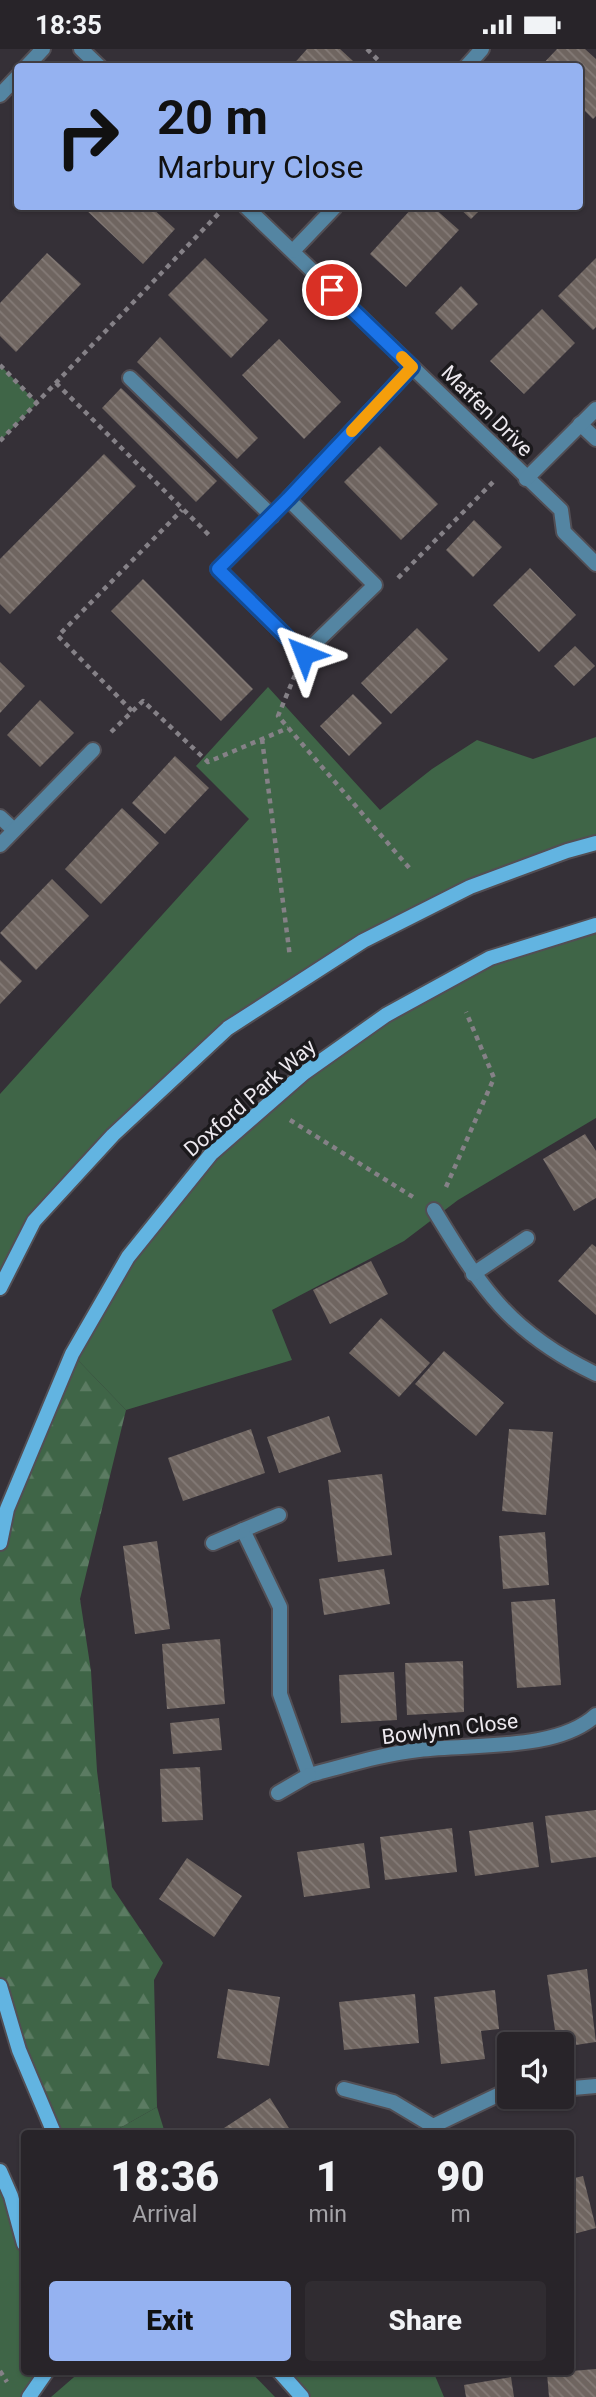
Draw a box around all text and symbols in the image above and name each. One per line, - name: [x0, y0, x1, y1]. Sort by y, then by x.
- text: 18:35: [35, 10, 102, 40]
- text: 20 m: [157, 89, 268, 146]
- icon: right: [42, 91, 133, 182]
- text: Marbury Close: [157, 148, 363, 186]
- pin: [302, 260, 362, 320]
- icon: arrive: [313, 271, 351, 309]
- street label: Matfen Drive: [437, 361, 537, 461]
- position arrow: [267, 617, 341, 691]
- street label: Doxford Park Way: [179, 1034, 321, 1162]
- street label: Bowlynn Close: [381, 1709, 519, 1749]
- map controls: [497, 2032, 574, 2109]
- button: sound: [497, 2032, 574, 2109]
- text: 18:36: [110, 2152, 219, 2201]
- text: 1: [316, 2152, 340, 2201]
- text: 90: [436, 2152, 485, 2201]
- text: Arrival: [132, 2201, 197, 2228]
- text: min: [309, 2201, 347, 2228]
- text: m: [450, 2201, 471, 2228]
- button: Exit: [49, 2281, 291, 2361]
- button: Share: [305, 2281, 546, 2361]

